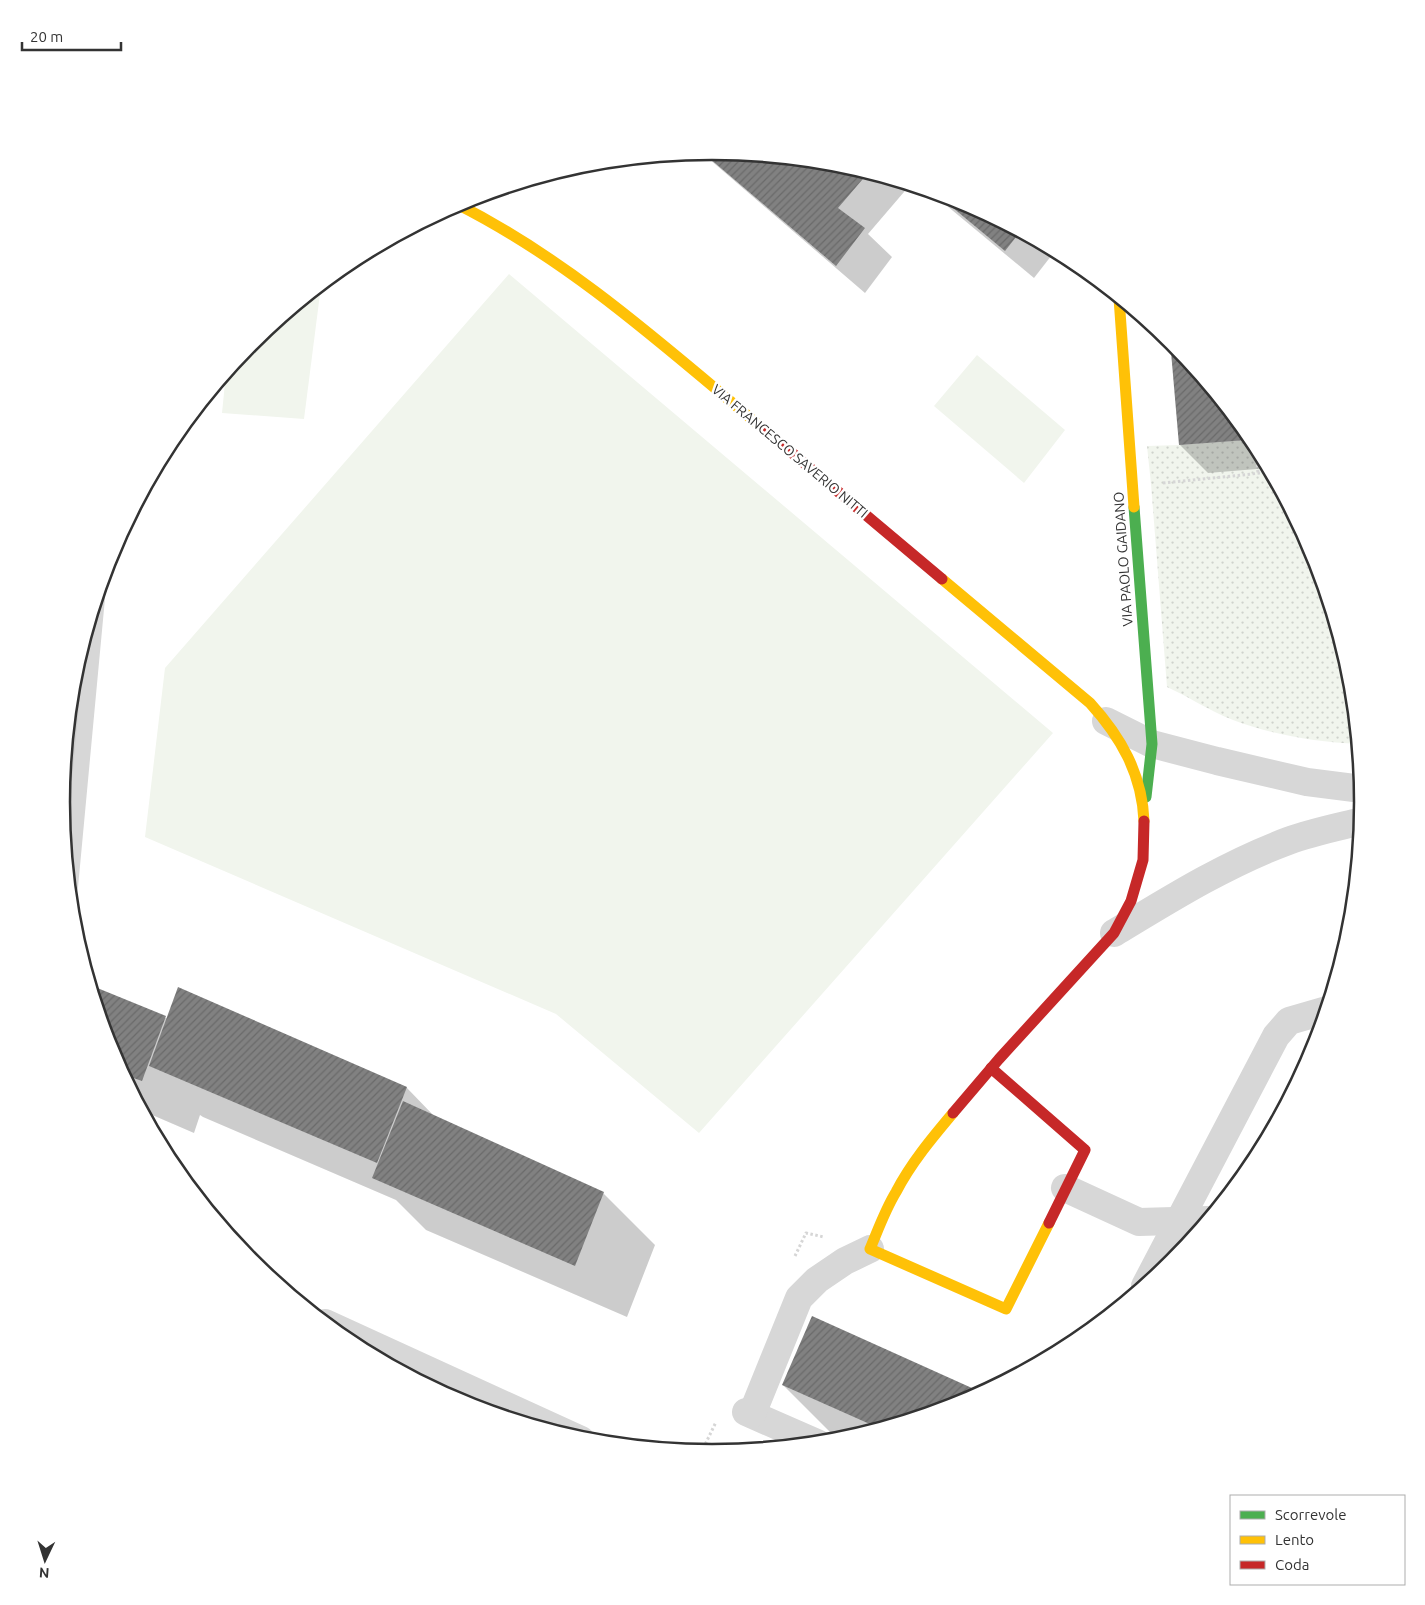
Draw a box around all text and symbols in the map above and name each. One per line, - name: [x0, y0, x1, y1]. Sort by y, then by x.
- scale bar: [22, 20, 121, 52]
- text: 20 m: [30, 28, 63, 45]
- street label: VIA FRANCESCO SAVERIO NITTI: [709, 381, 871, 521]
- street label: VIA PAOLO GAIDANO: [1110, 491, 1136, 627]
- legend: [1230, 1495, 1405, 1585]
- text: Scorrevole: [1275, 1506, 1346, 1523]
- text: Lento: [1275, 1531, 1314, 1548]
- north arrow: [20, 1535, 70, 1585]
- text: Coda: [1275, 1556, 1309, 1573]
- text: N: [38, 1565, 50, 1581]

